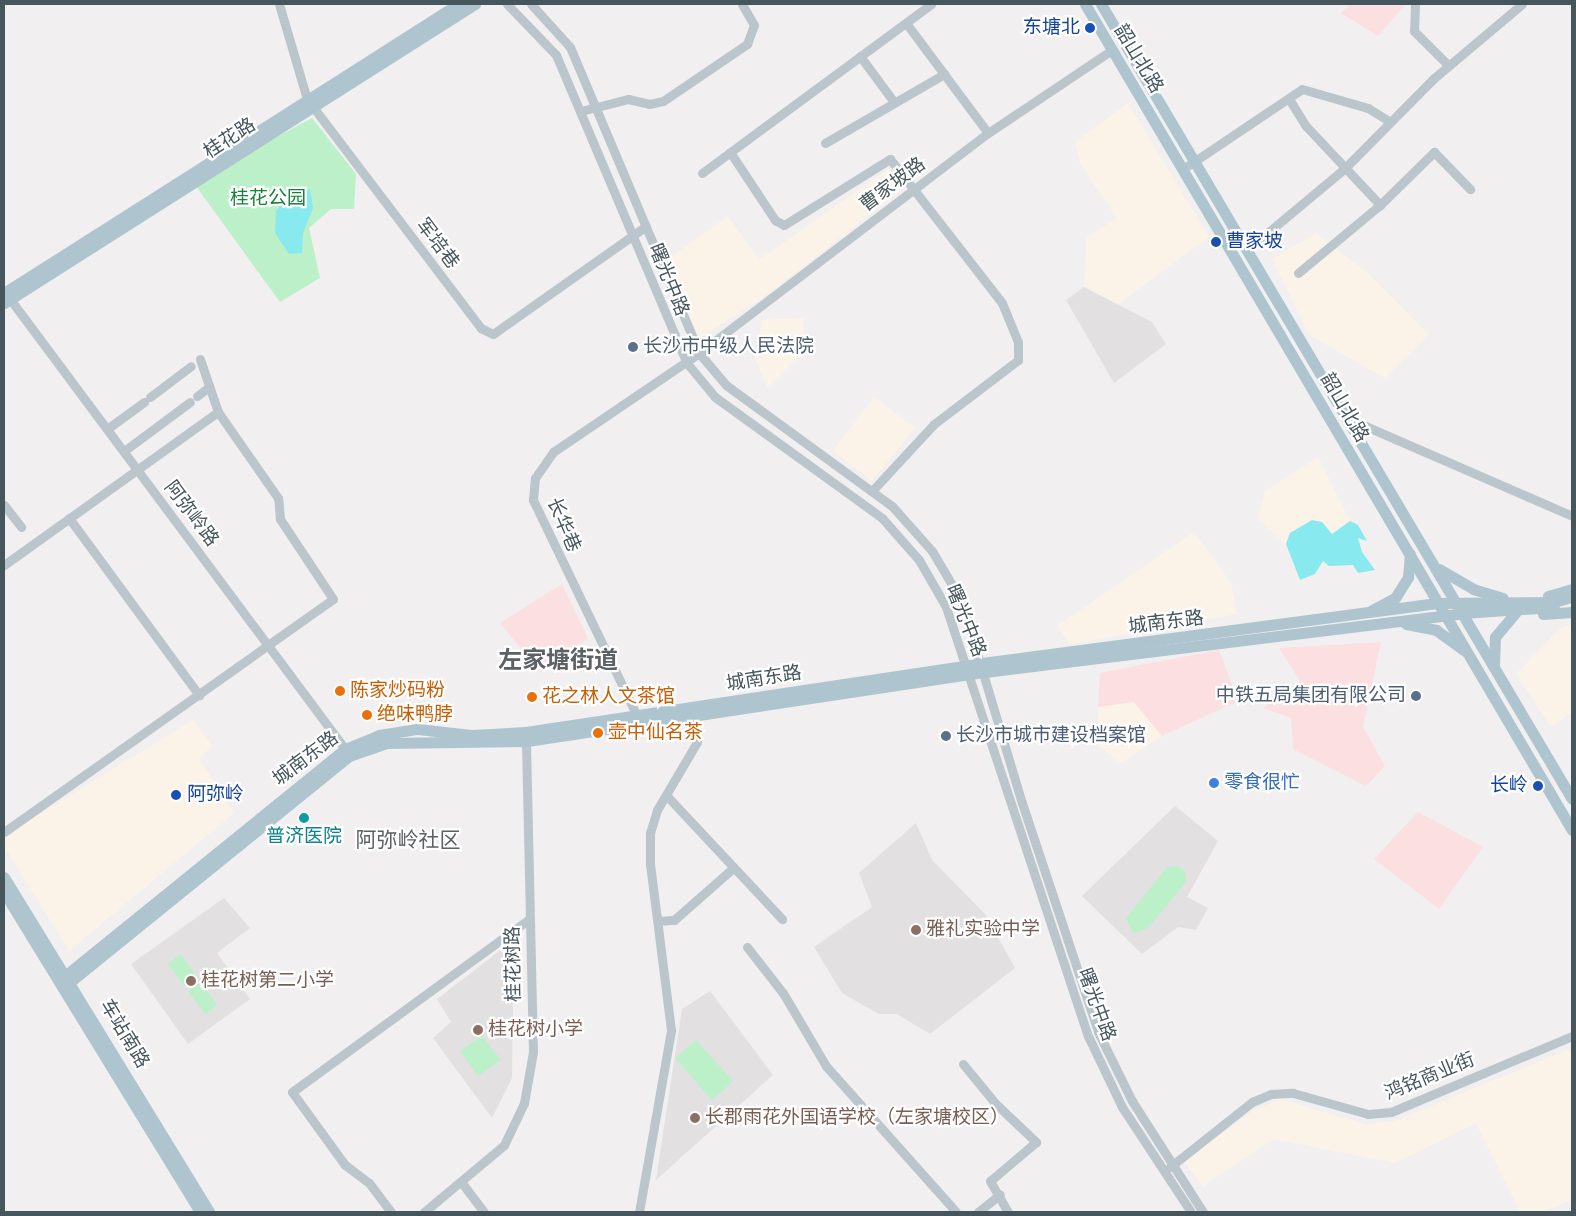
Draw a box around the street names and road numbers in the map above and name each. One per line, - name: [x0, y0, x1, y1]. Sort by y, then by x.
- street label: 韶山北路: [1109, 21, 1167, 97]
- street label: 桂花路: [200, 114, 260, 164]
- street label: 曹家坡路: [856, 153, 930, 217]
- street label: 军培巷: [411, 214, 463, 274]
- street label: 曙光中路: [643, 240, 693, 320]
- street label: 韶山北路: [1315, 369, 1373, 447]
- street label: 阿弥岭路: [159, 477, 223, 551]
- street label: 长华巷: [541, 494, 585, 556]
- street label: 曙光中路: [940, 581, 990, 661]
- street label: 城南东路: [1127, 607, 1205, 639]
- street label: 城南东路: [725, 662, 803, 696]
- street label: 城南东路: [269, 727, 343, 791]
- street label: 桂花树路: [502, 926, 526, 1002]
- street label: 曙光中路: [1072, 965, 1120, 1045]
- street label: 车站南路: [95, 996, 153, 1072]
- street label: 鸿铭商业街: [1382, 1049, 1478, 1105]

